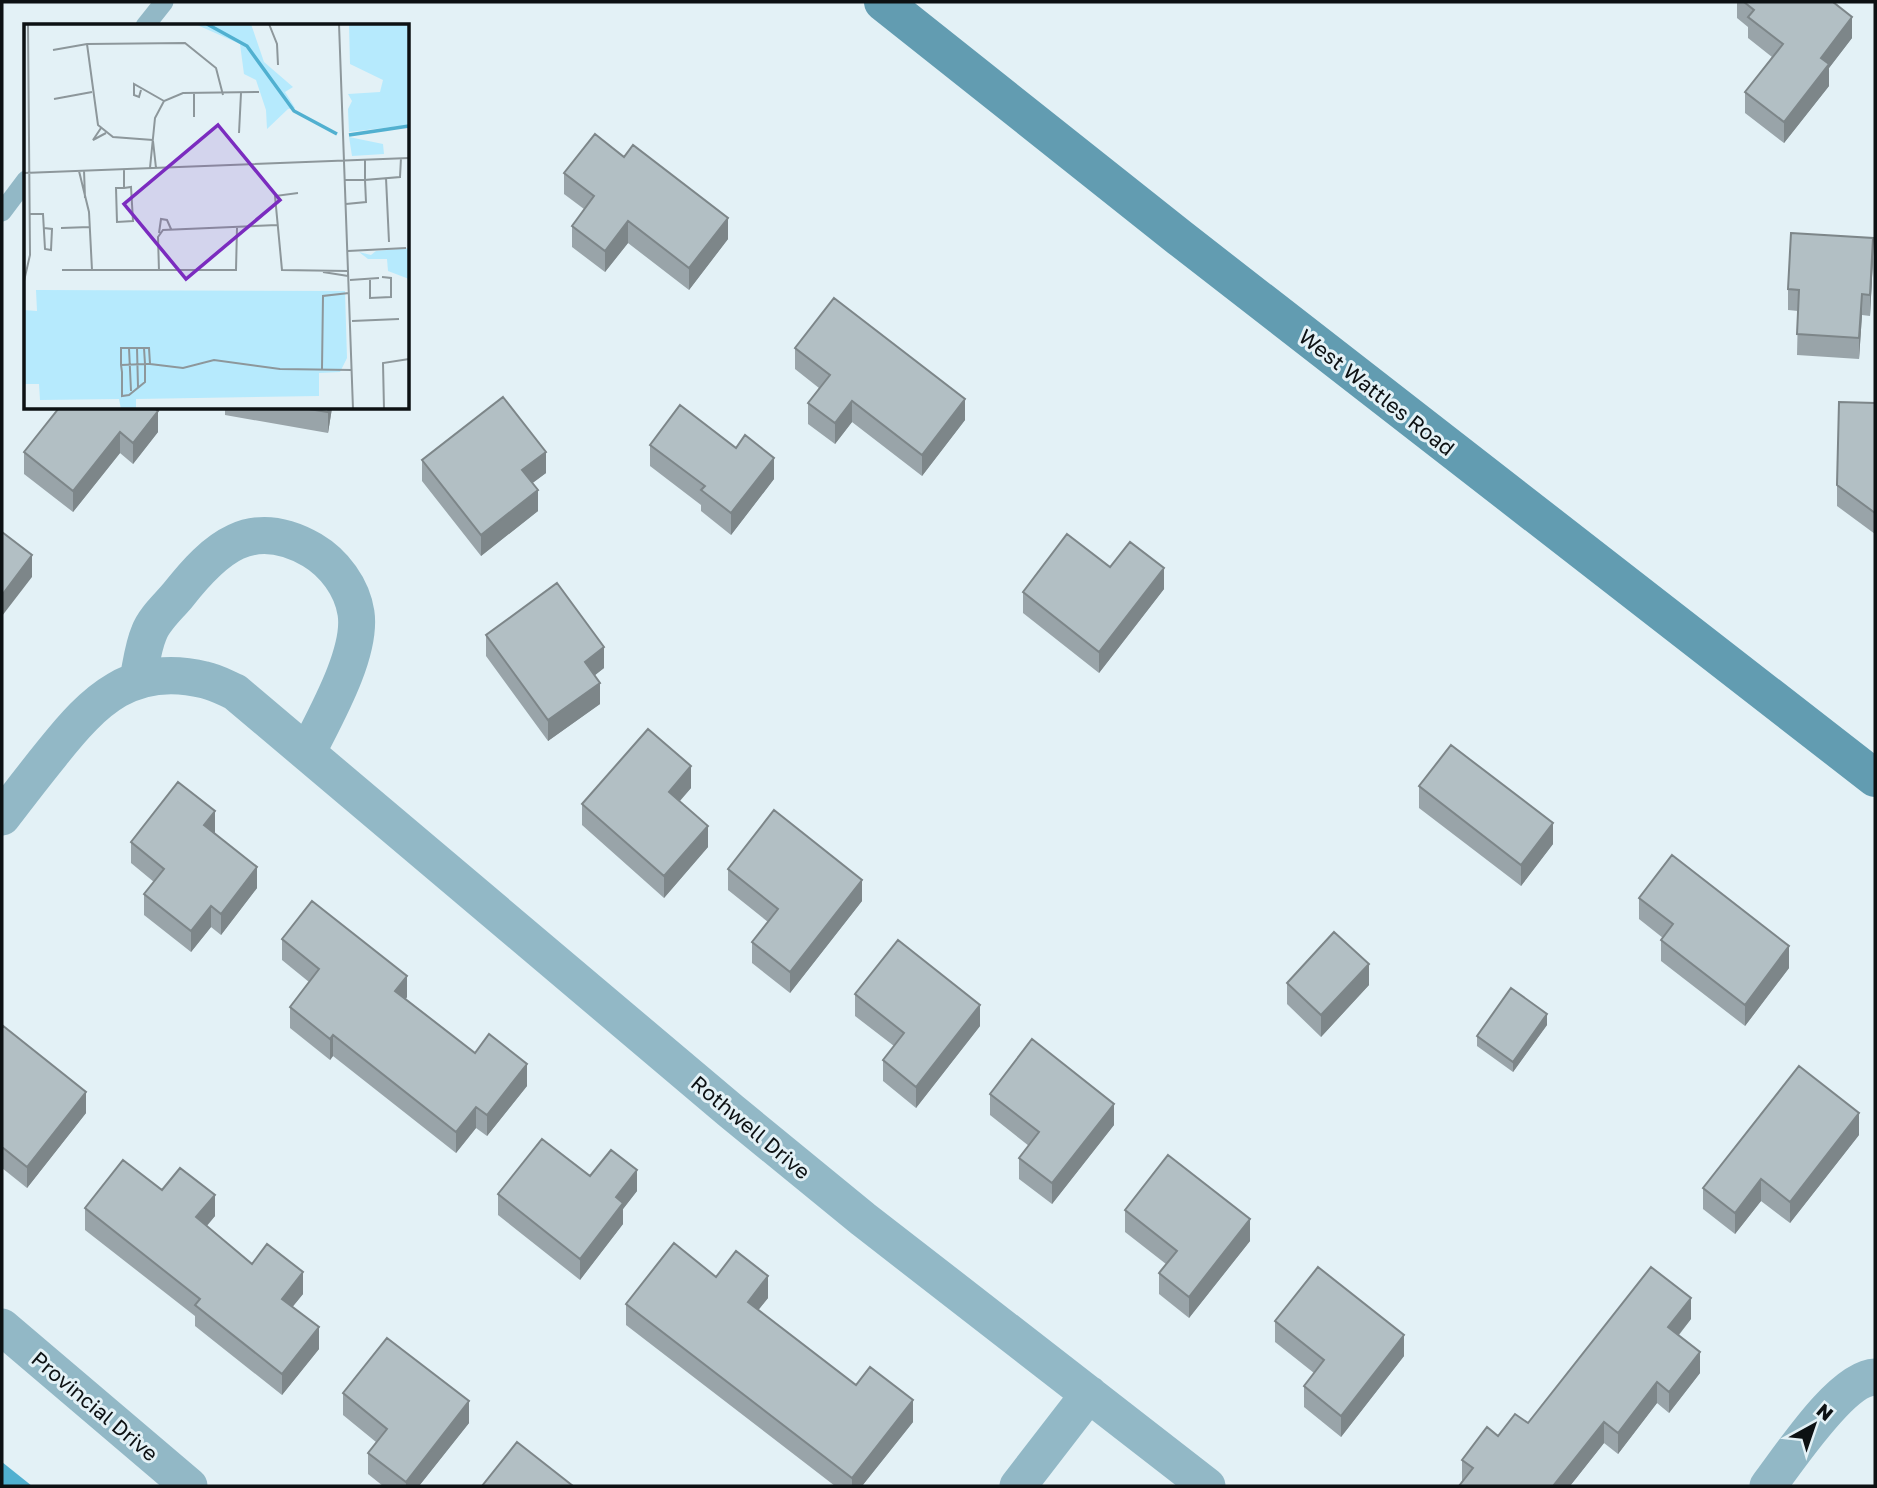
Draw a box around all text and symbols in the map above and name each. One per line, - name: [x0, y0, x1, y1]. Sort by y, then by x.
- inset map: [24, 24, 410, 410]
- street label: West Wattles Road: [1294, 323, 1460, 461]
- street label: Rothwell Drive: [686, 1070, 816, 1184]
- street label: Provincial Drive: [26, 1346, 164, 1466]
- north arrow: [1779, 1390, 1849, 1460]
- text: N: [1812, 1398, 1838, 1425]

